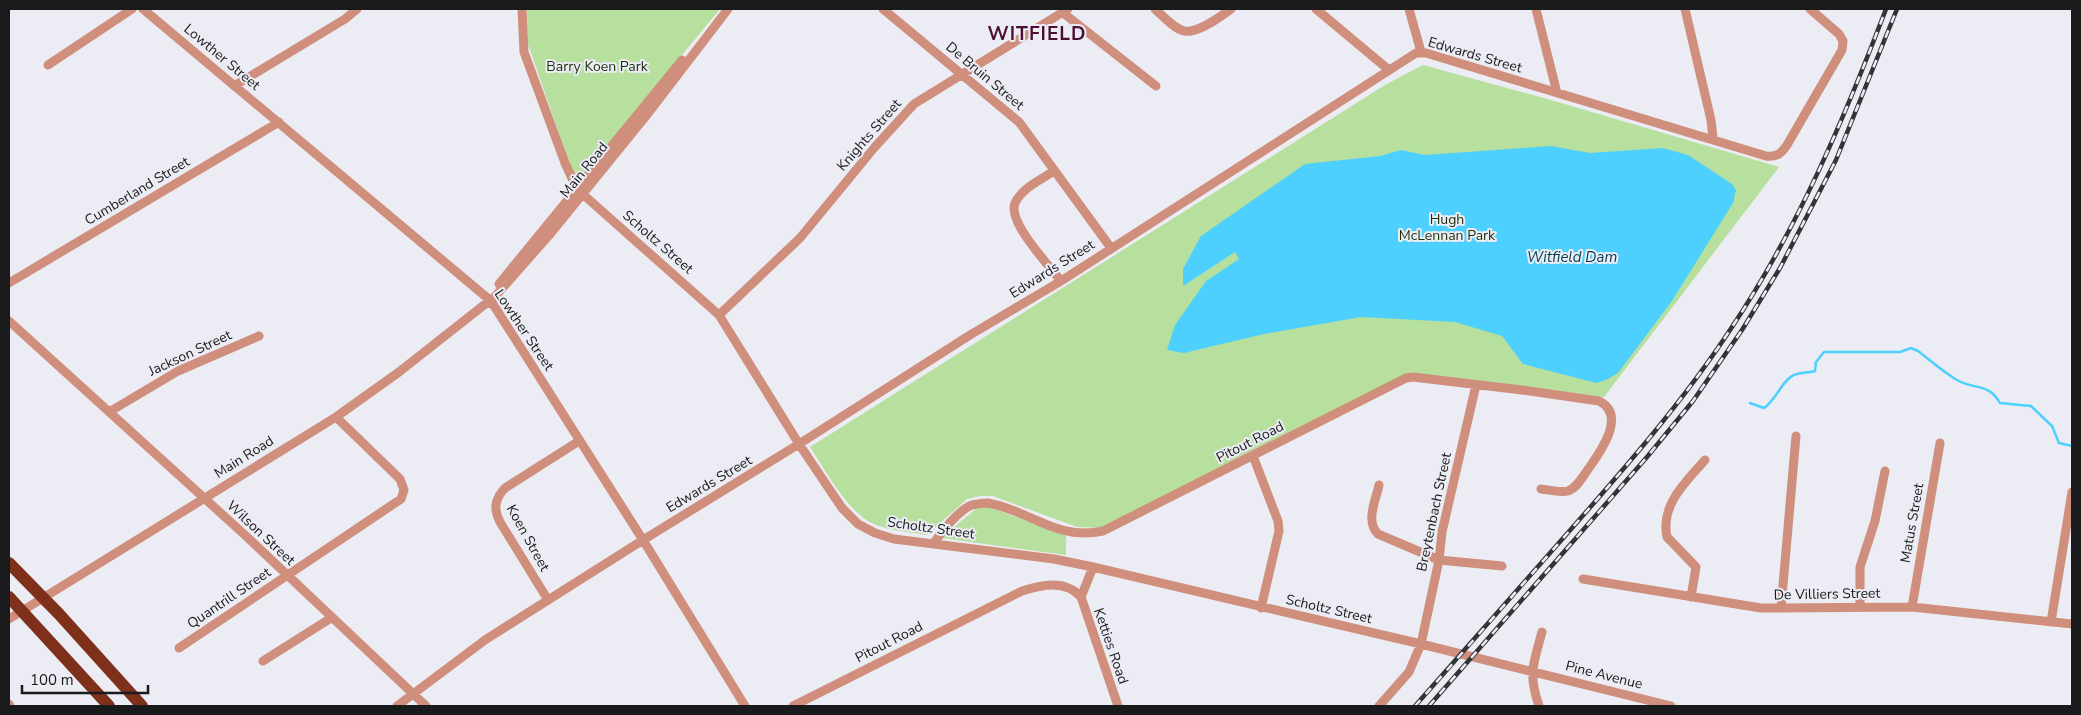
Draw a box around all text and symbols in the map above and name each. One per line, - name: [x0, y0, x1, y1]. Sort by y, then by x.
- street label: Lowther Street: [180, 19, 264, 95]
- district label: WITFIELD: [988, 21, 1086, 47]
- street label: Edwards Street: [1426, 33, 1524, 78]
- street label: De Bruin Street: [942, 38, 1028, 114]
- park label: Barry Koen Park: [546, 57, 649, 76]
- street label: Knights Street: [832, 95, 906, 175]
- street label: Main Road: [556, 138, 612, 202]
- street label: Cumberland Street: [81, 152, 193, 230]
- street label: Scholtz Street: [619, 206, 698, 278]
- park label: Hugh McLennan Park: [1399, 210, 1496, 245]
- street label: Edwards Street: [1006, 235, 1098, 303]
- water label: Witfield Dam: [1527, 247, 1617, 267]
- street label: Lowther Street: [490, 286, 558, 374]
- street label: Jackson Street: [144, 325, 235, 381]
- street label: Pitout Road: [1213, 417, 1287, 467]
- street label: Main Road: [211, 431, 277, 483]
- street label: Edwards Street: [663, 451, 756, 517]
- street label: Breytenbach Street: [1412, 451, 1456, 573]
- street label: Matus Street: [1896, 482, 1928, 564]
- street label: Wilson Street: [223, 496, 299, 570]
- street label: Koen Street: [502, 501, 554, 575]
- street label: Scholtz Street: [886, 512, 976, 544]
- street label: Quantrill Street: [183, 563, 275, 633]
- street label: De Villiers Street: [1773, 584, 1881, 604]
- street label: Scholtz Street: [1284, 590, 1374, 628]
- street label: Ketties Road: [1089, 605, 1133, 687]
- street label: Pitout Road: [852, 617, 926, 667]
- street label: Pine Avenue: [1563, 656, 1645, 694]
- scale bar: [22, 662, 149, 694]
- text: 100 m: [30, 670, 74, 690]

